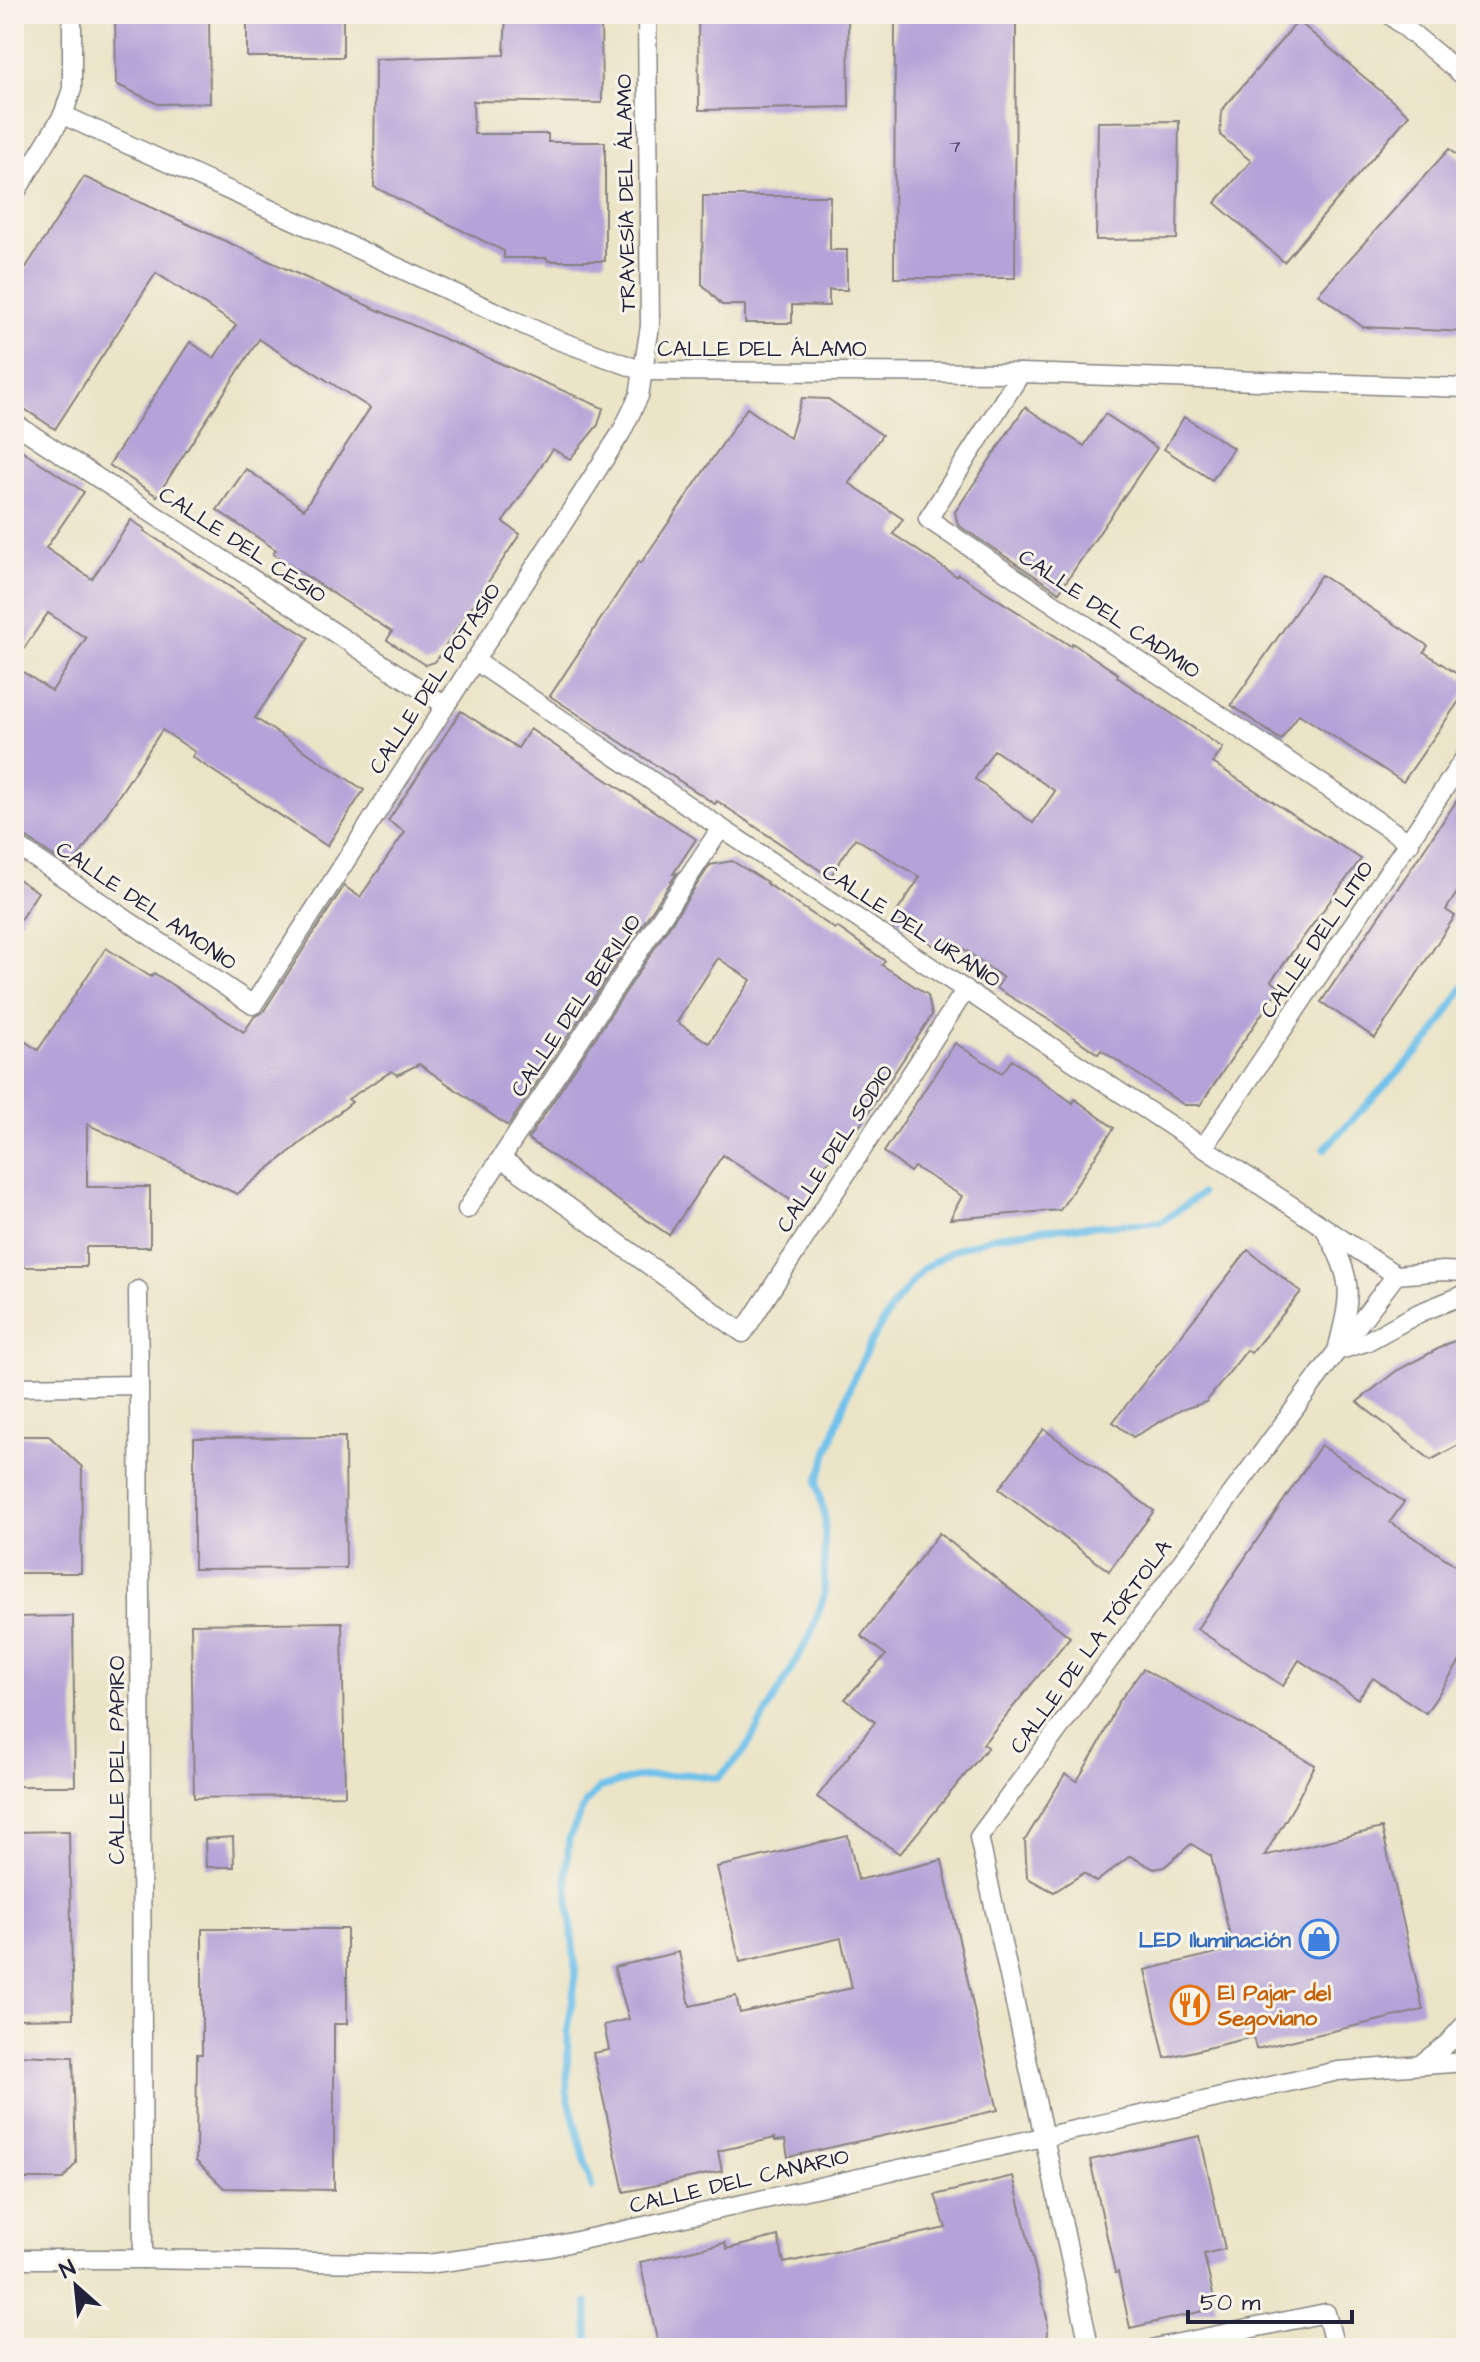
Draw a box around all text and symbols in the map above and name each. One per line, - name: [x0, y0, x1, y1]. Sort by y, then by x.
- street label: TRAVESÍA DEL ÁLAMO: [609, 73, 644, 312]
- house number: 7: [949, 134, 961, 159]
- street label: CALLE DEL ÁLAMO: [657, 334, 867, 365]
- street label: CALLE DEL CESIO: [152, 479, 332, 611]
- street label: CALLE DEL CADMIO: [1012, 542, 1207, 687]
- street label: CALLE DEL POTASIO: [362, 577, 509, 780]
- street label: CALLE DEL AMONIO: [50, 834, 243, 979]
- street label: CALLE DEL LITIO: [1253, 855, 1382, 1025]
- street label: CALLE DEL URANIO: [816, 857, 1007, 996]
- street label: CALLE DEL BERILIO: [503, 908, 649, 1103]
- street label: CALLE DEL SODIO: [769, 1059, 901, 1239]
- street label: CALLE DE LA TÓRTOLA: [1003, 1533, 1180, 1760]
- street label: CALLE DEL PAPIRO: [102, 1655, 133, 1865]
- shop icon: LED Iluminación: [1298, 1918, 1340, 1960]
- place label: LED Iluminación: [1138, 1925, 1291, 1956]
- place label: El Pajar del Segoviano: [1217, 1978, 1332, 2035]
- restaurant icon: El Pajar del Segoviano: [1169, 1984, 1211, 2026]
- street label: CALLE DEL CANARIO: [626, 2141, 852, 2222]
- north arrow: [36, 2246, 116, 2326]
- text: N: [54, 2252, 81, 2286]
- scale bar: [1188, 2274, 1352, 2324]
- text: 50 m: [1200, 2286, 1261, 2320]

